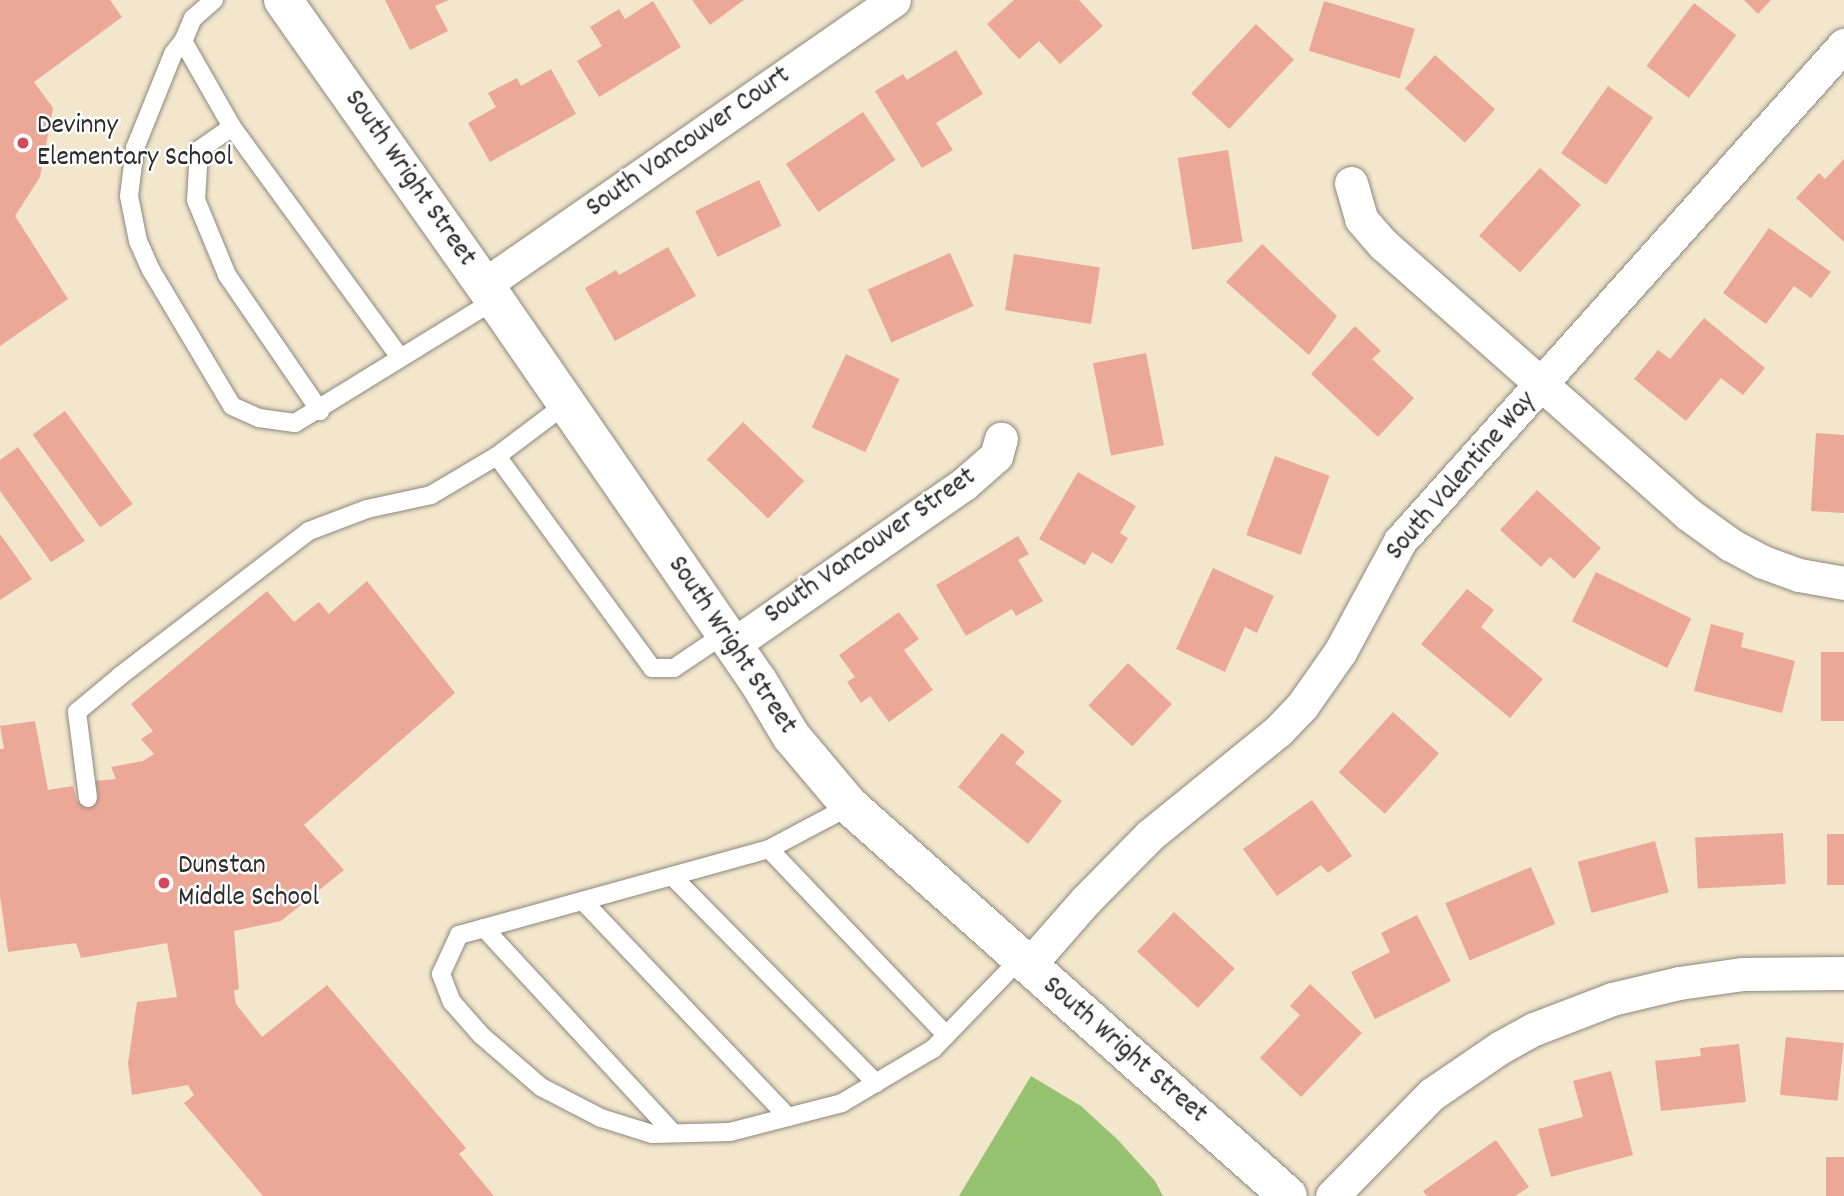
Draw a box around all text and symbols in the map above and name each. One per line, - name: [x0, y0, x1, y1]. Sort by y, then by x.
- street label: South Vancouver Court: [580, 60, 798, 226]
- street label: South Wright Street: [336, 84, 482, 274]
- place label: Devinny Elementary School: [37, 110, 233, 176]
- marker: Devinny Elementary School: [15, 135, 31, 151]
- street label: South Valentine Way: [1380, 386, 1544, 568]
- street label: South Vancouver Street: [759, 461, 983, 633]
- street label: South Wright Street: [659, 550, 803, 742]
- place label: Dunstan Middle School: [178, 850, 319, 916]
- marker: Dunstan Middle School: [156, 875, 172, 891]
- street label: South Wright Street: [1035, 970, 1213, 1132]

